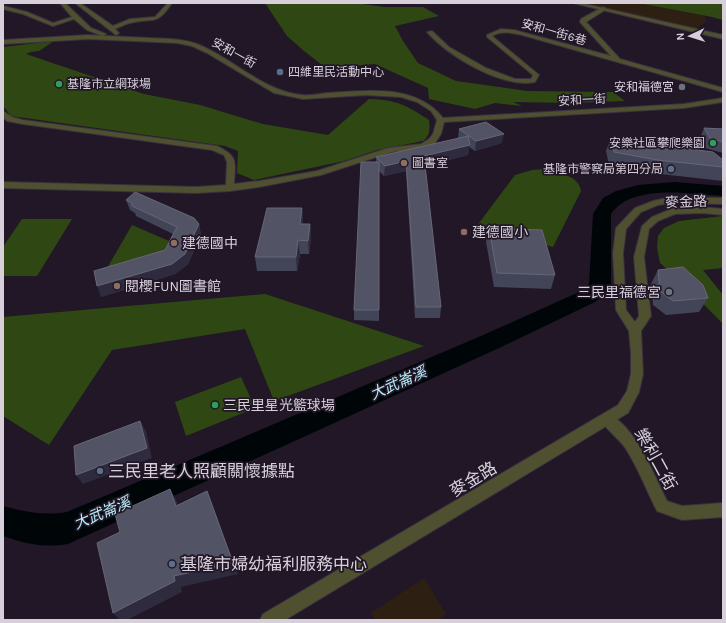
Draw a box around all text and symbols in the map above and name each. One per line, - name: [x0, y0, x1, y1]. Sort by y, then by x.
- street label: 安和一街6巷: [520, 16, 588, 48]
- north arrow: [670, 16, 710, 56]
- text: N: [674, 32, 687, 41]
- street label: 安和一街: [210, 35, 258, 71]
- place label: 四維里民活動中心: [288, 65, 384, 79]
- marker: 四維里民活動中心: [275, 67, 285, 77]
- place label: 基隆市立網球場: [67, 77, 151, 91]
- marker: 基隆市立網球場: [54, 79, 64, 89]
- place label: 安和福德宮: [614, 80, 674, 94]
- marker: 安和福德宮: [677, 82, 687, 92]
- street label: 安和一街: [558, 92, 606, 108]
- place label: 安樂社區攀爬樂園: [609, 136, 705, 150]
- marker: 安樂社區攀爬樂園: [708, 138, 718, 148]
- place label: 圖書室: [412, 156, 448, 170]
- marker: 圖書室: [399, 158, 409, 168]
- place label: 基隆市警察局第四分局: [543, 162, 663, 176]
- marker: 基隆市警察局第四分局: [666, 164, 676, 174]
- street label: 麥金路: [665, 193, 707, 211]
- place label: 建德國小: [472, 224, 528, 241]
- marker: 建德國小: [459, 227, 469, 237]
- place label: 建德國中: [182, 235, 238, 252]
- marker: 建德國中: [169, 238, 179, 248]
- place label: 閱櫻FUN圖書館: [125, 278, 221, 295]
- marker: 閱櫻FUN圖書館: [112, 281, 122, 291]
- place label: 三民里福德宮: [577, 284, 661, 301]
- marker: 三民里福德宮: [664, 287, 674, 297]
- water label: 大武崙溪: [367, 362, 431, 403]
- place label: 三民里星光籃球場: [223, 397, 335, 414]
- marker: 三民里星光籃球場: [210, 400, 220, 410]
- street label: 樂利二街: [631, 424, 681, 494]
- street label: 麥金路: [446, 457, 500, 501]
- place label: 三民里老人照顧關懷據點: [108, 461, 295, 481]
- marker: 三民里老人照顧關懷據點: [95, 466, 105, 476]
- water label: 大武崙溪: [71, 492, 135, 533]
- place label: 基隆市婦幼福利服務中心: [180, 554, 367, 574]
- marker: 基隆市婦幼福利服務中心: [167, 559, 177, 569]

